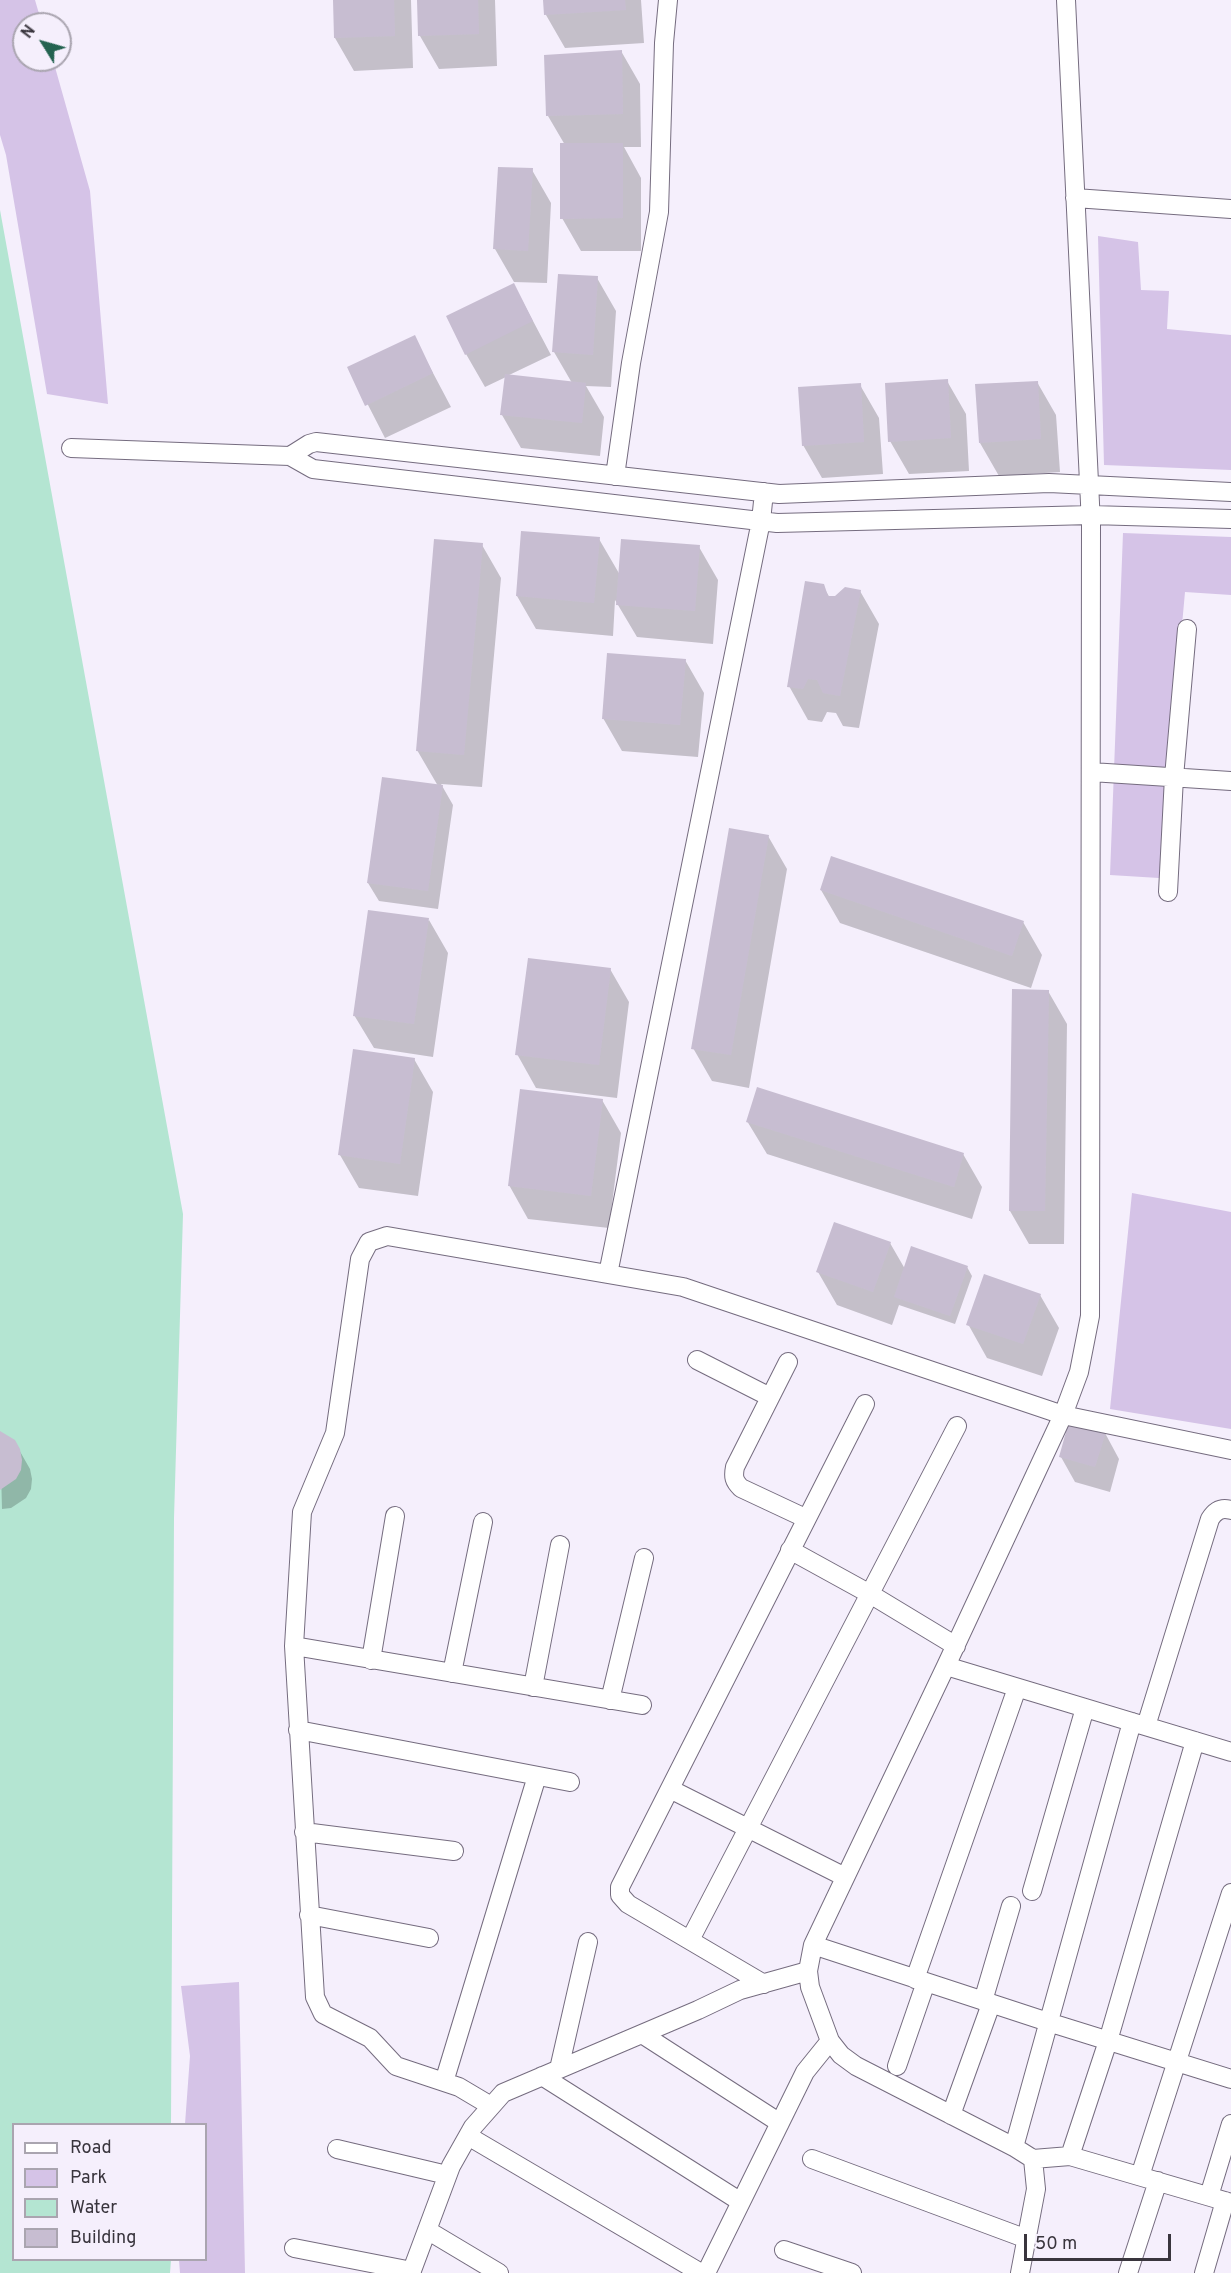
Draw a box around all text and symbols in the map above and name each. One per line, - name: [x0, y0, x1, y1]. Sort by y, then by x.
- north arrow: [12, 12, 72, 72]
- text: N: [18, 22, 41, 43]
- legend: [12, 2123, 207, 2261]
- text: Road: [70, 2137, 112, 2160]
- text: Park: [70, 2167, 107, 2190]
- text: Water: [70, 2197, 117, 2220]
- scale bar: [1027, 2222, 1174, 2260]
- text: Building: [70, 2227, 136, 2250]
- text: 50 m: [1035, 2233, 1077, 2256]

